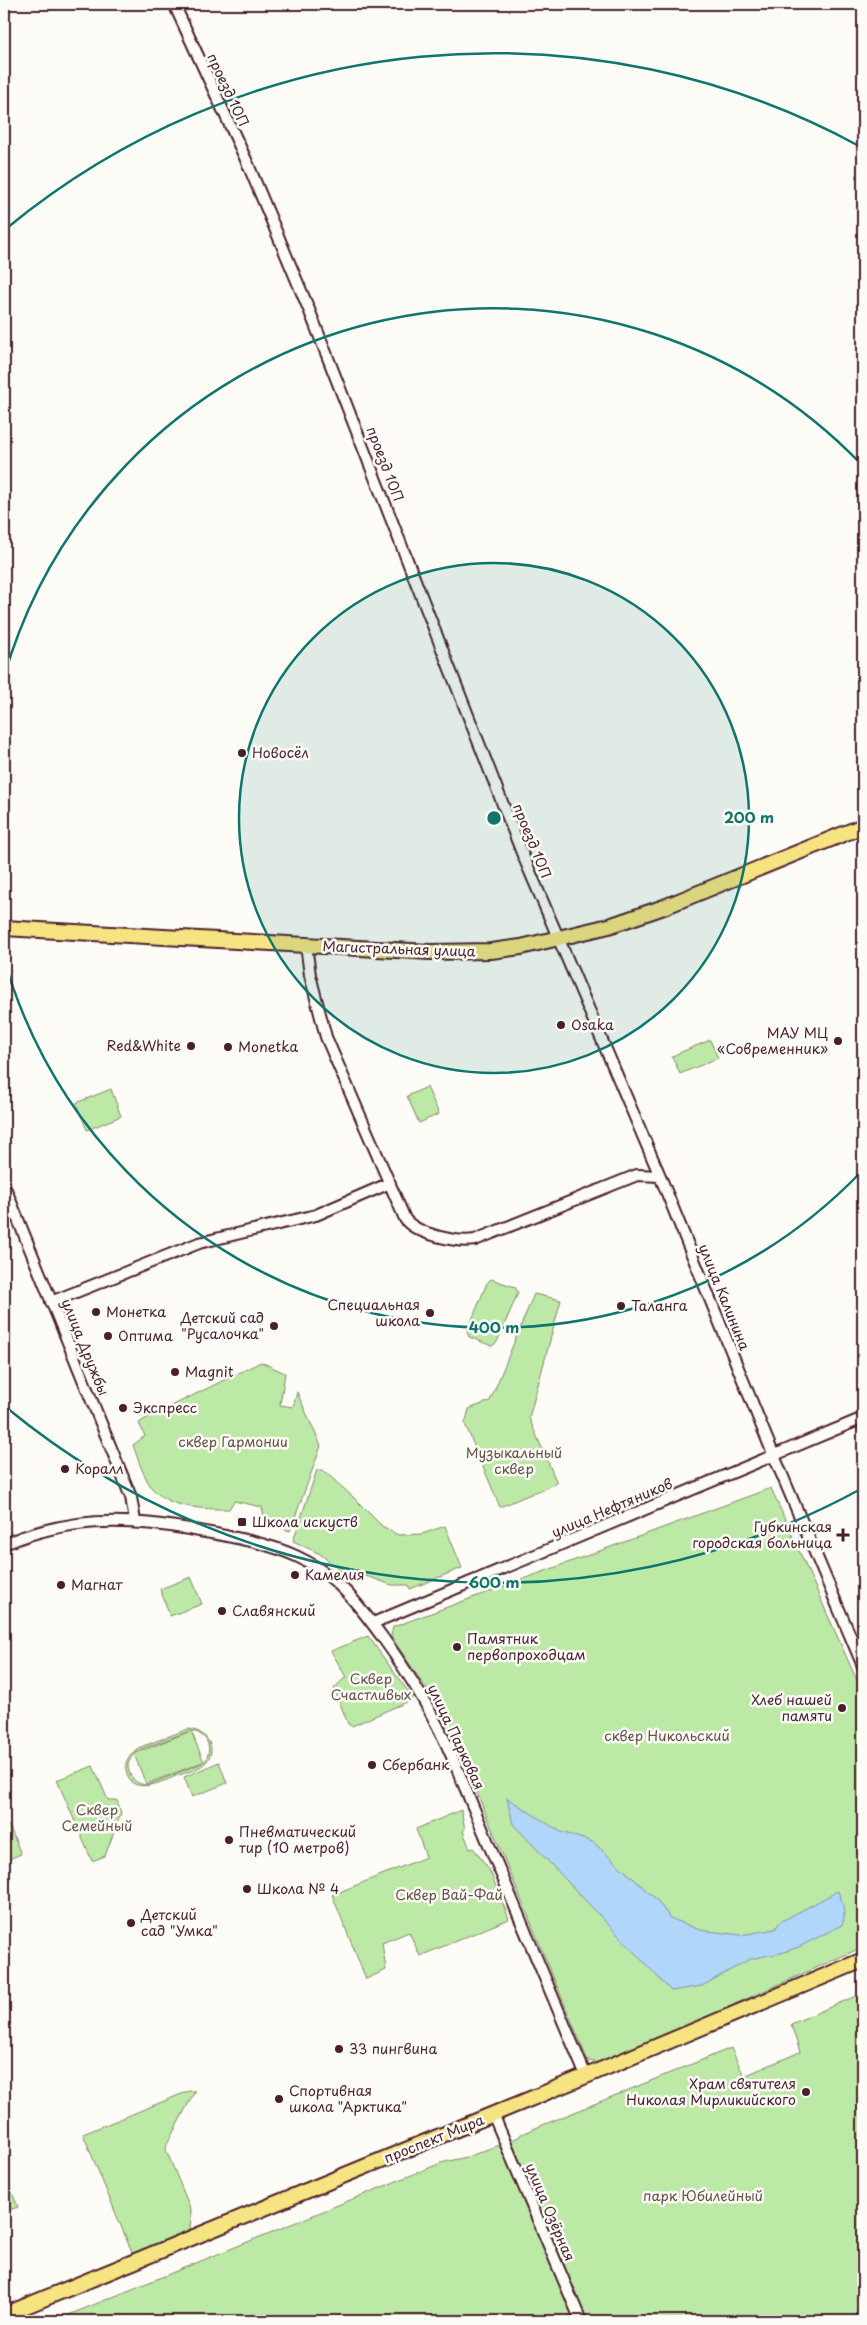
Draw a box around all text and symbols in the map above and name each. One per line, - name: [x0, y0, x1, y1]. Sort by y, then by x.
- street label: проезд 10П: [202, 50, 255, 130]
- street label: проезд 10П: [362, 423, 409, 504]
- place label: Новосёл: [252, 742, 309, 763]
- marker: Новосёл: [236, 747, 248, 759]
- street label: проезд 10П: [508, 800, 557, 881]
- text: 200 m: [724, 805, 774, 828]
- centre of rings: [485, 809, 503, 827]
- street label: Магистральная улица: [322, 935, 476, 962]
- place label: Osaka: [571, 1014, 614, 1035]
- marker: Osaka: [555, 1019, 567, 1031]
- place label: МАУ МЦ «Современник»: [717, 1022, 828, 1059]
- place label: Red&White: [106, 1035, 181, 1056]
- marker: МАУ МЦ «Современник»: [832, 1035, 844, 1047]
- place label: Monetka: [238, 1036, 299, 1057]
- marker: Red&White: [185, 1040, 197, 1052]
- marker: Monetka: [222, 1041, 234, 1053]
- street label: улица Калинина: [694, 1240, 755, 1353]
- place label: Специальная школа: [327, 1294, 420, 1331]
- street label: улица Дружбы: [56, 1295, 114, 1398]
- place label: Таланга: [631, 1295, 688, 1316]
- marker: Таланга: [615, 1300, 627, 1312]
- place label: Монетка: [106, 1301, 166, 1322]
- marker: Монетка: [90, 1306, 102, 1318]
- place label: Детский сад "Русалочка": [180, 1307, 264, 1344]
- marker: Специальная школа: [424, 1307, 436, 1319]
- text: 400 m: [469, 1315, 519, 1338]
- marker: Детский сад "Русалочка": [268, 1320, 280, 1332]
- place label: Оптима: [118, 1325, 173, 1346]
- marker: Оптима: [102, 1330, 114, 1342]
- place label: Magnit: [185, 1361, 234, 1382]
- marker: Magnit: [169, 1366, 181, 1378]
- place label: Экспресс: [133, 1397, 197, 1418]
- marker: Экспресс: [117, 1402, 129, 1414]
- park label: сквер Гармонии: [178, 1431, 288, 1452]
- park label: Музыкальный сквер: [466, 1442, 562, 1479]
- place label: Коралл: [75, 1458, 124, 1479]
- marker: Коралл: [59, 1463, 71, 1475]
- street label: улица Нефтяников: [548, 1472, 676, 1543]
- place label: Школа искуств: [252, 1511, 358, 1532]
- marker: Школа искуств: [236, 1516, 248, 1528]
- place label: Губкинская городская больница: [692, 1516, 832, 1553]
- marker: Губкинская городская больница: [836, 1528, 850, 1542]
- place label: Камелия: [305, 1564, 364, 1585]
- marker: Камелия: [289, 1569, 301, 1581]
- text: 600 m: [468, 1570, 520, 1593]
- place label: Магнат: [71, 1574, 123, 1595]
- marker: Магнат: [55, 1579, 67, 1591]
- place label: Славянский: [232, 1600, 316, 1621]
- marker: Славянский: [216, 1605, 228, 1617]
- place label: Памятник первопроходцам: [467, 1628, 586, 1665]
- marker: Памятник первопроходцам: [451, 1641, 463, 1653]
- park label: Сквер Счастливых: [331, 1668, 411, 1705]
- street label: улица Парковая: [423, 1681, 490, 1793]
- place label: Хлеб нашей памяти: [751, 1689, 832, 1726]
- marker: Хлеб нашей памяти: [836, 1702, 848, 1714]
- park label: сквер Никольский: [604, 1725, 730, 1746]
- place label: Сбербанк: [382, 1754, 450, 1775]
- marker: Сбербанк: [366, 1759, 378, 1771]
- park label: Сквер Семейный: [62, 1799, 132, 1836]
- place label: Пневматический тир (10 метров): [239, 1821, 356, 1858]
- marker: Пневматический тир (10 метров): [223, 1834, 235, 1846]
- place label: Школа № 4: [257, 1878, 339, 1899]
- marker: Школа № 4: [241, 1883, 253, 1895]
- park label: Сквер Вай-Фай: [395, 1884, 503, 1905]
- place label: Детский сад "Умка": [140, 1904, 218, 1941]
- marker: Детский сад "Умка": [125, 1917, 137, 1929]
- place label: 33 пингвина: [349, 2038, 437, 2059]
- marker: 33 пингвина: [333, 2043, 345, 2055]
- place label: Храм святителя Николая Мирликийского: [626, 2073, 796, 2110]
- place label: Спортивная школа "Арктика": [289, 2080, 407, 2117]
- marker: Храм святителя Николая Мирликийского: [800, 2086, 812, 2098]
- marker: Спортивная школа "Арктика": [273, 2093, 285, 2105]
- street label: проспект Мира: [381, 2109, 487, 2168]
- street label: улица Озёрная: [520, 2159, 581, 2264]
- park label: парк Юбилейный: [643, 2185, 763, 2206]

